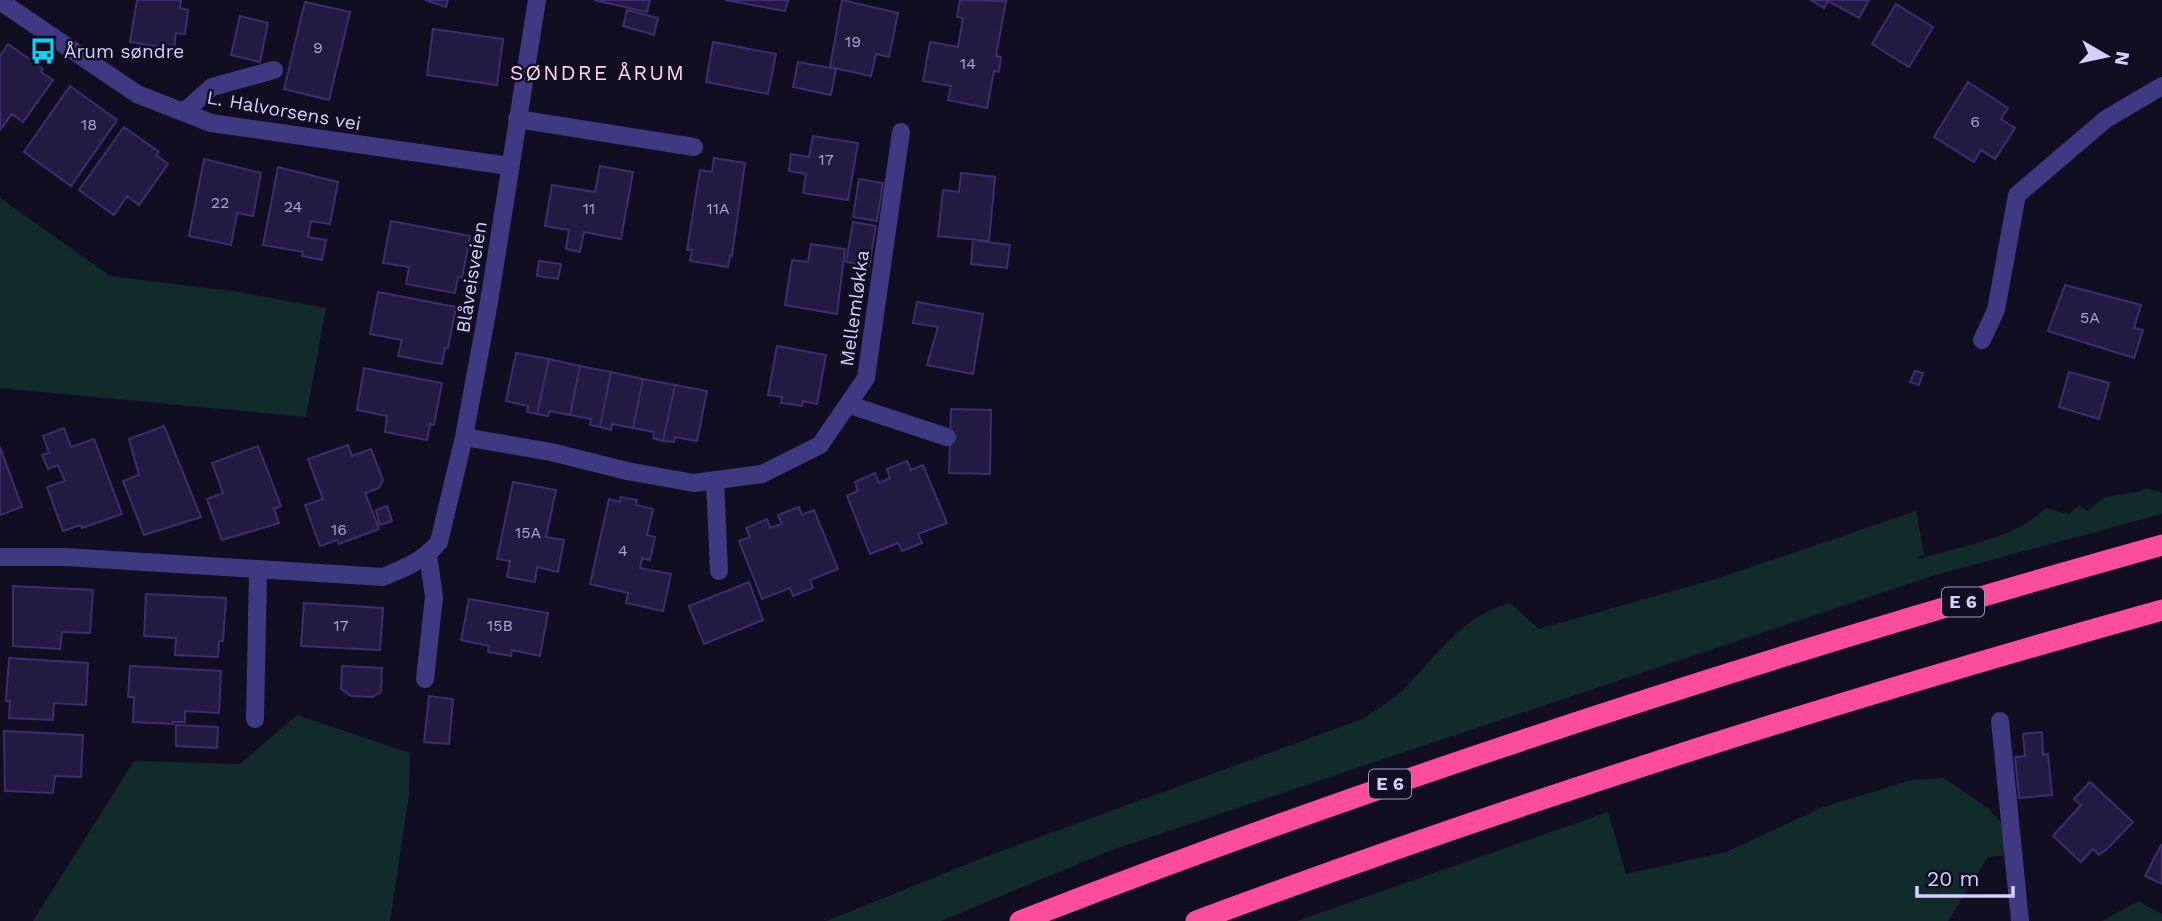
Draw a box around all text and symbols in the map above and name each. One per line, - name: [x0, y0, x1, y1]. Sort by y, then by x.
- north arrow: [2071, 21, 2141, 91]
- house number: 19: [845, 32, 861, 51]
- bus stop icon: Årum søndre: [28, 36, 58, 66]
- house number: 9: [313, 38, 323, 57]
- place label: Årum søndre: [64, 40, 184, 63]
- text: N: [2110, 50, 2135, 67]
- house number: 14: [960, 54, 976, 73]
- district label: SØNDRE ÅRUM: [510, 60, 686, 85]
- street label: L. Halvorsens vei: [205, 86, 363, 135]
- house number: 6: [1970, 112, 1980, 131]
- house number: 18: [81, 115, 97, 134]
- house number: 17: [818, 150, 834, 169]
- house number: 22: [211, 193, 229, 212]
- house number: 24: [284, 197, 303, 216]
- house number: 11: [583, 199, 595, 218]
- house number: 11A: [706, 199, 730, 218]
- street label: Blåveisveien: [451, 220, 492, 335]
- street label: Mellemløkka: [835, 248, 874, 368]
- house number: 5A: [2080, 308, 2100, 327]
- house number: 16: [331, 520, 347, 539]
- house number: 15A: [515, 523, 541, 542]
- house number: 4: [618, 541, 628, 560]
- road number: E 6: [1942, 588, 1984, 616]
- house number: 17: [333, 616, 349, 635]
- house number: 15B: [487, 616, 513, 635]
- road number: E 6: [1369, 770, 1411, 798]
- scale bar: [1917, 855, 2013, 899]
- text: 20 m: [1927, 866, 1979, 891]

